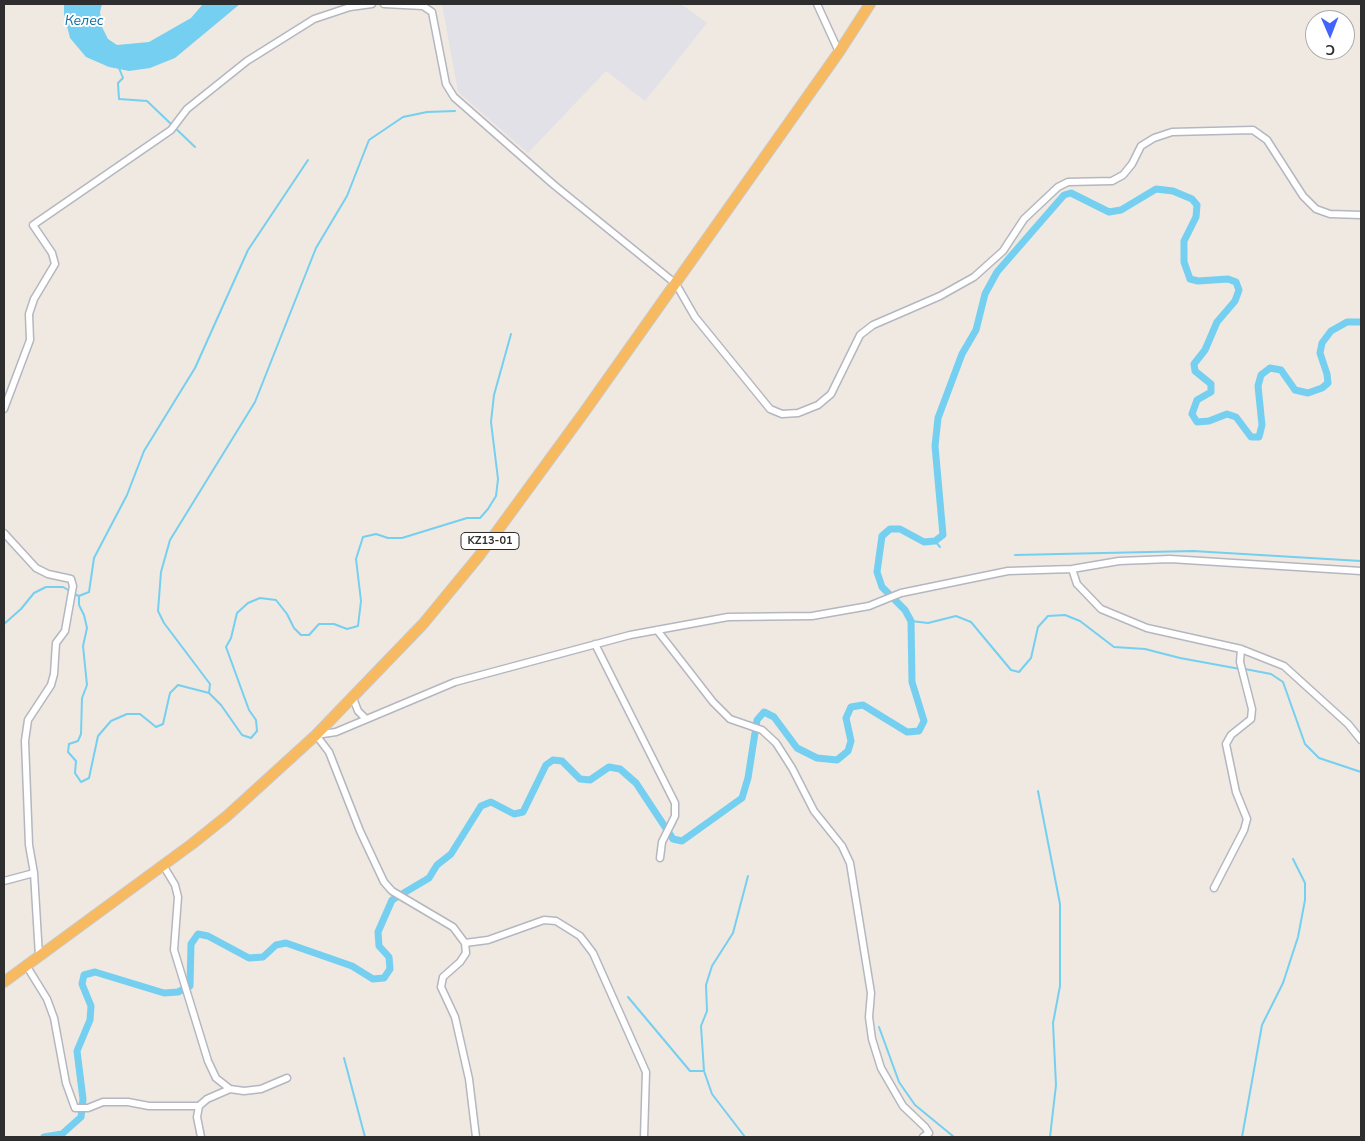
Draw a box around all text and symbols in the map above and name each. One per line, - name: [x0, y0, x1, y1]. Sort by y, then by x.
- north arrow: [1305, 10, 1355, 60]
- water label: Келес: [65, 14, 103, 30]
- text: С: [1325, 40, 1335, 59]
- road number: KZ13-01: [461, 532, 519, 550]

